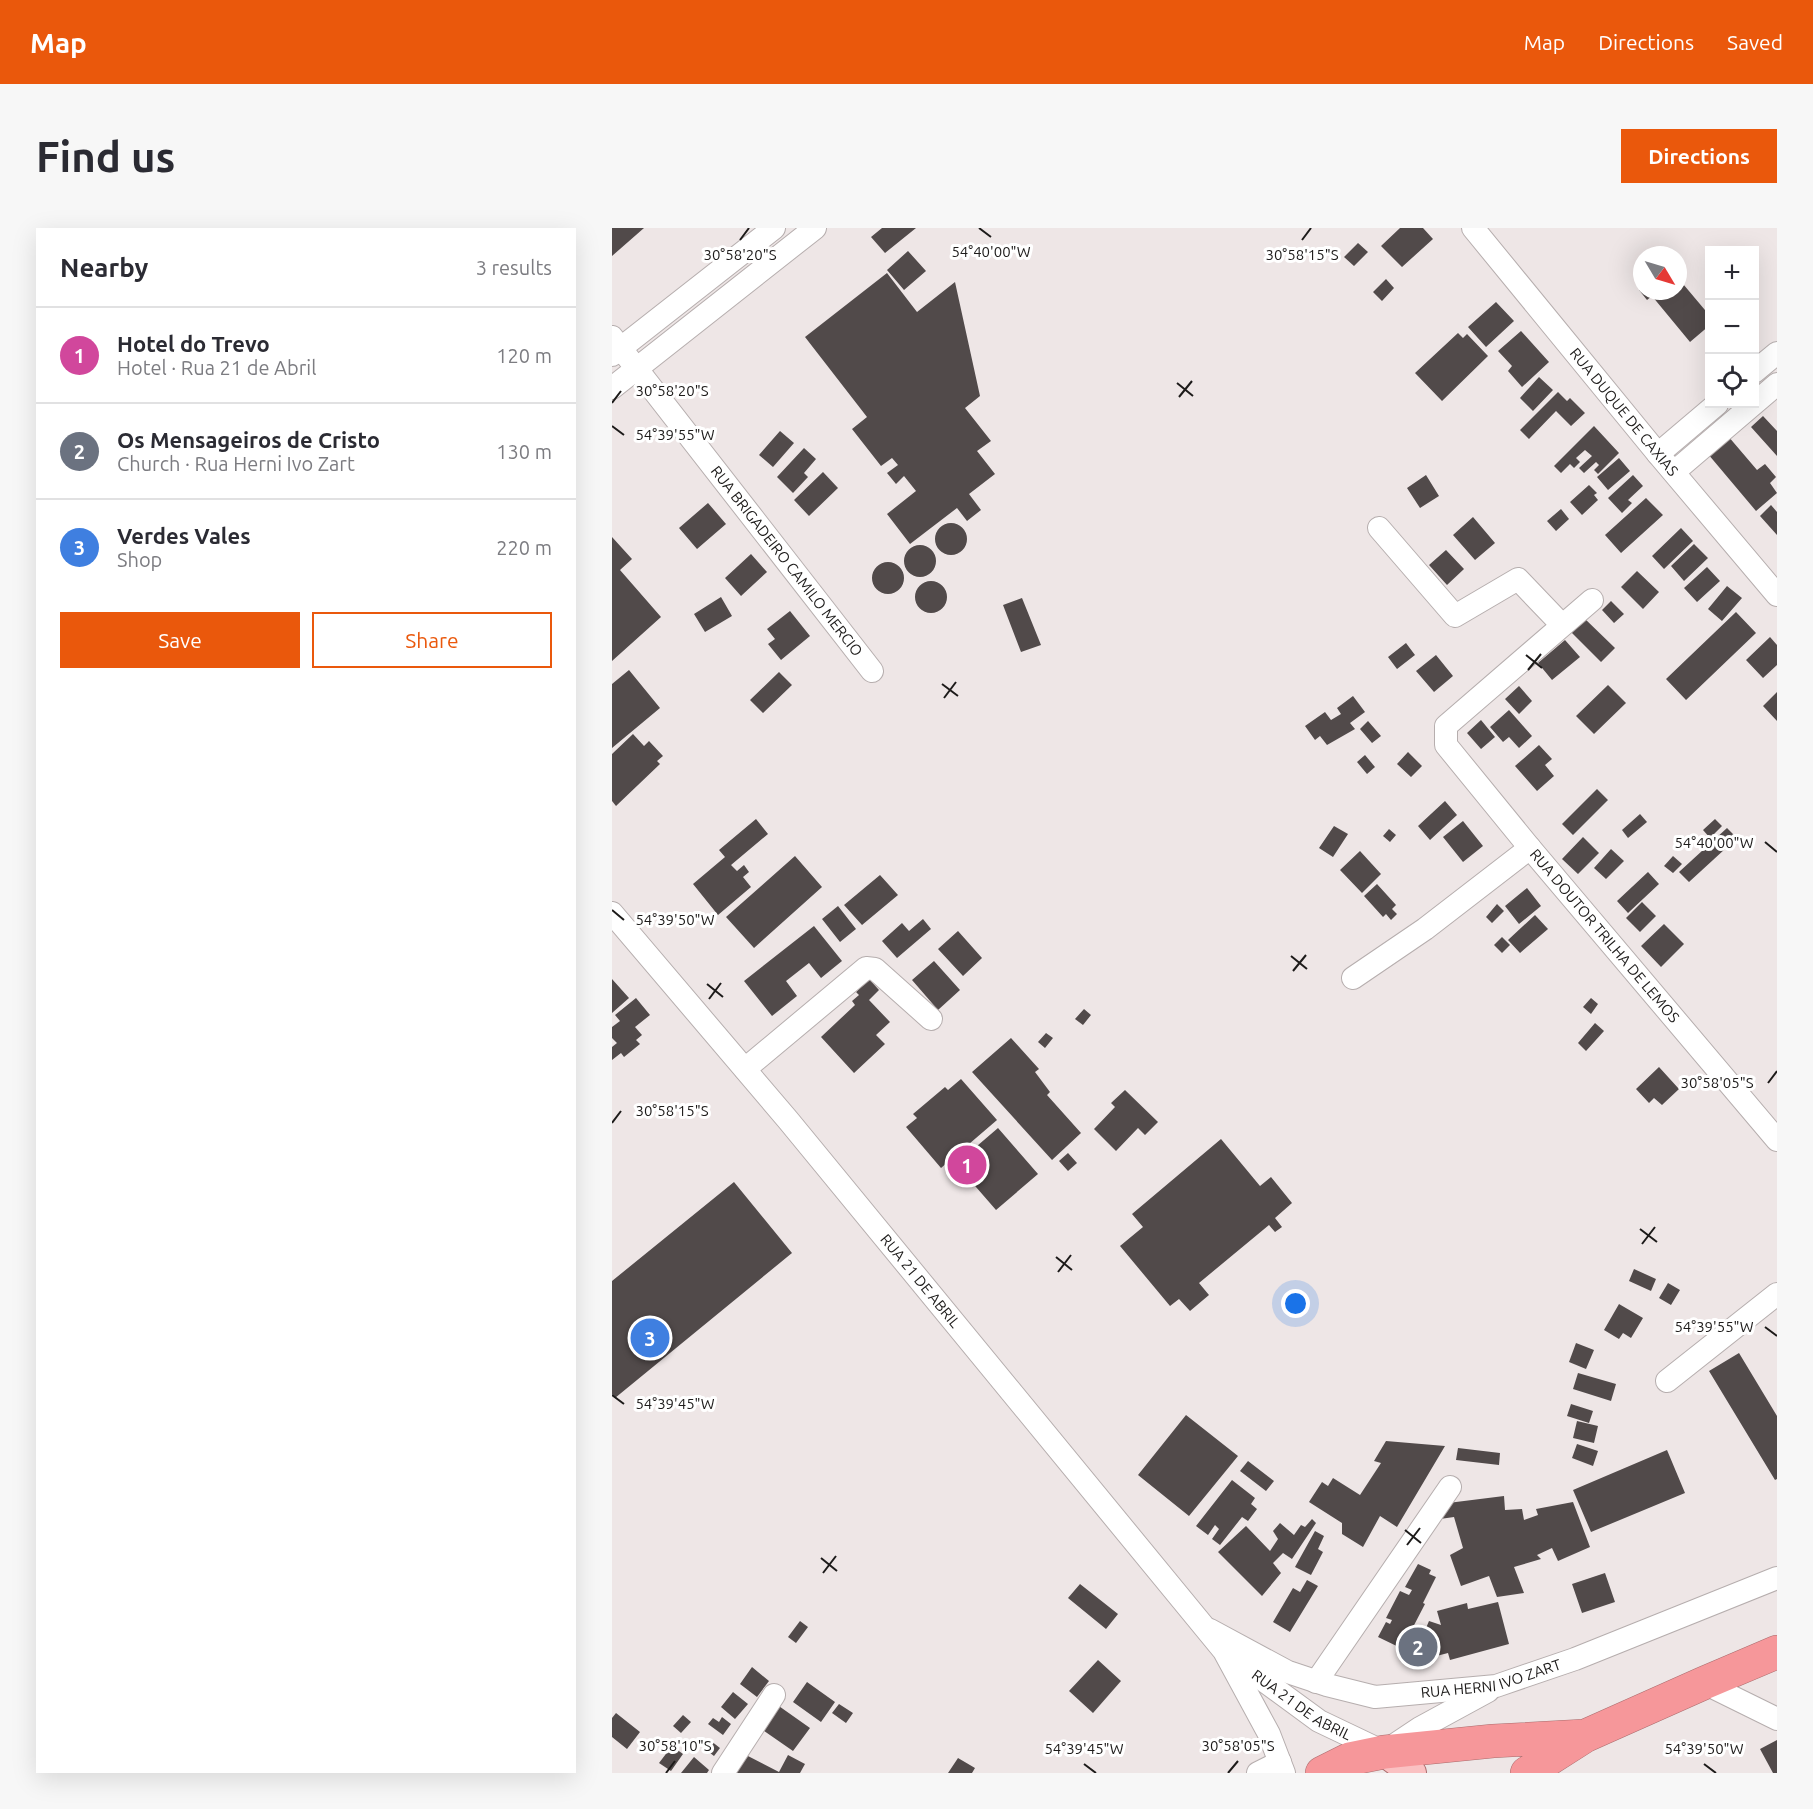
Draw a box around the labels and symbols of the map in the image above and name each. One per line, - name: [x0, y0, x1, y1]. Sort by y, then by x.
- text: 54°40'00"W: [951, 243, 1031, 260]
- text: 30°58'20"S: [703, 246, 777, 263]
- text: 30°58'15"S: [1265, 246, 1339, 263]
- north arrow: [1633, 246, 1687, 300]
- street label: RUA DUQUE DE CAXIAS: [1567, 344, 1682, 479]
- text: 30°58'20"S: [635, 382, 709, 399]
- text: 54°39'55"W: [635, 426, 715, 443]
- street label: RUA BRIGADEIRO CAMILO MERCIO: [708, 462, 866, 659]
- text: 54°40'00"W: [1674, 834, 1754, 851]
- street label: RUA DOUTOR TRILHA DE LEMOS: [1527, 846, 1683, 1026]
- text: 54°39'50"W: [635, 911, 715, 928]
- text: 30°58'05"S: [1680, 1074, 1754, 1091]
- text: 30°58'15"S: [635, 1102, 709, 1119]
- pin: 1: [948, 1142, 986, 1188]
- street label: RUA 21 DE ABRIL: [877, 1231, 964, 1331]
- your location: [1281, 1289, 1310, 1318]
- pin: 3: [630, 1316, 669, 1360]
- text: 54°39'55"W: [1674, 1318, 1754, 1335]
- text: 54°39'45"W: [635, 1395, 715, 1412]
- pin: 2: [1398, 1624, 1438, 1670]
- street label: RUA HERNI IVO ZART: [1420, 1655, 1564, 1701]
- street label: RUA 21 DE ABRIL: [1249, 1666, 1354, 1743]
- text: 30°58'10"S: [638, 1737, 712, 1754]
- text: 30°58'05"S: [1201, 1737, 1275, 1754]
- text: 54°39'45"W: [1044, 1740, 1124, 1757]
- text: 54°39'50"W: [1664, 1740, 1744, 1757]

